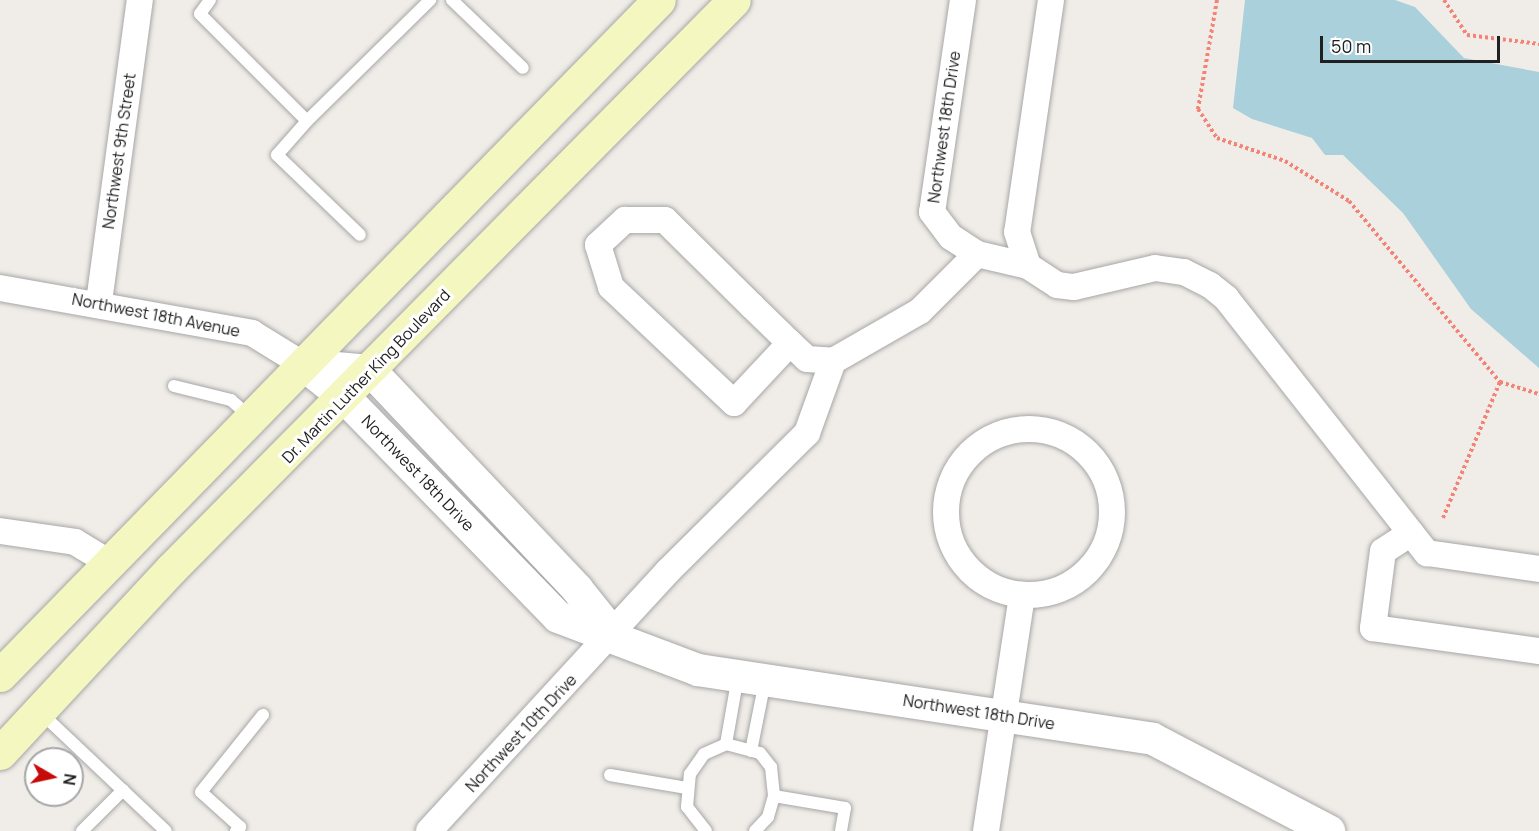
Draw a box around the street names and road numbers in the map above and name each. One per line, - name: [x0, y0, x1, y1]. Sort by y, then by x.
- street label: Northwest 18th Drive: [924, 50, 964, 204]
- street label: Northwest 9th Street: [99, 72, 139, 230]
- street label: Dr. Martin Luther King Boulevard: [278, 285, 454, 467]
- street label: Northwest 18th Avenue: [70, 289, 242, 341]
- street label: Northwest 18th Drive: [358, 411, 478, 535]
- street label: Northwest 10th Drive: [461, 670, 581, 796]
- street label: Northwest 18th Drive: [902, 691, 1056, 733]

